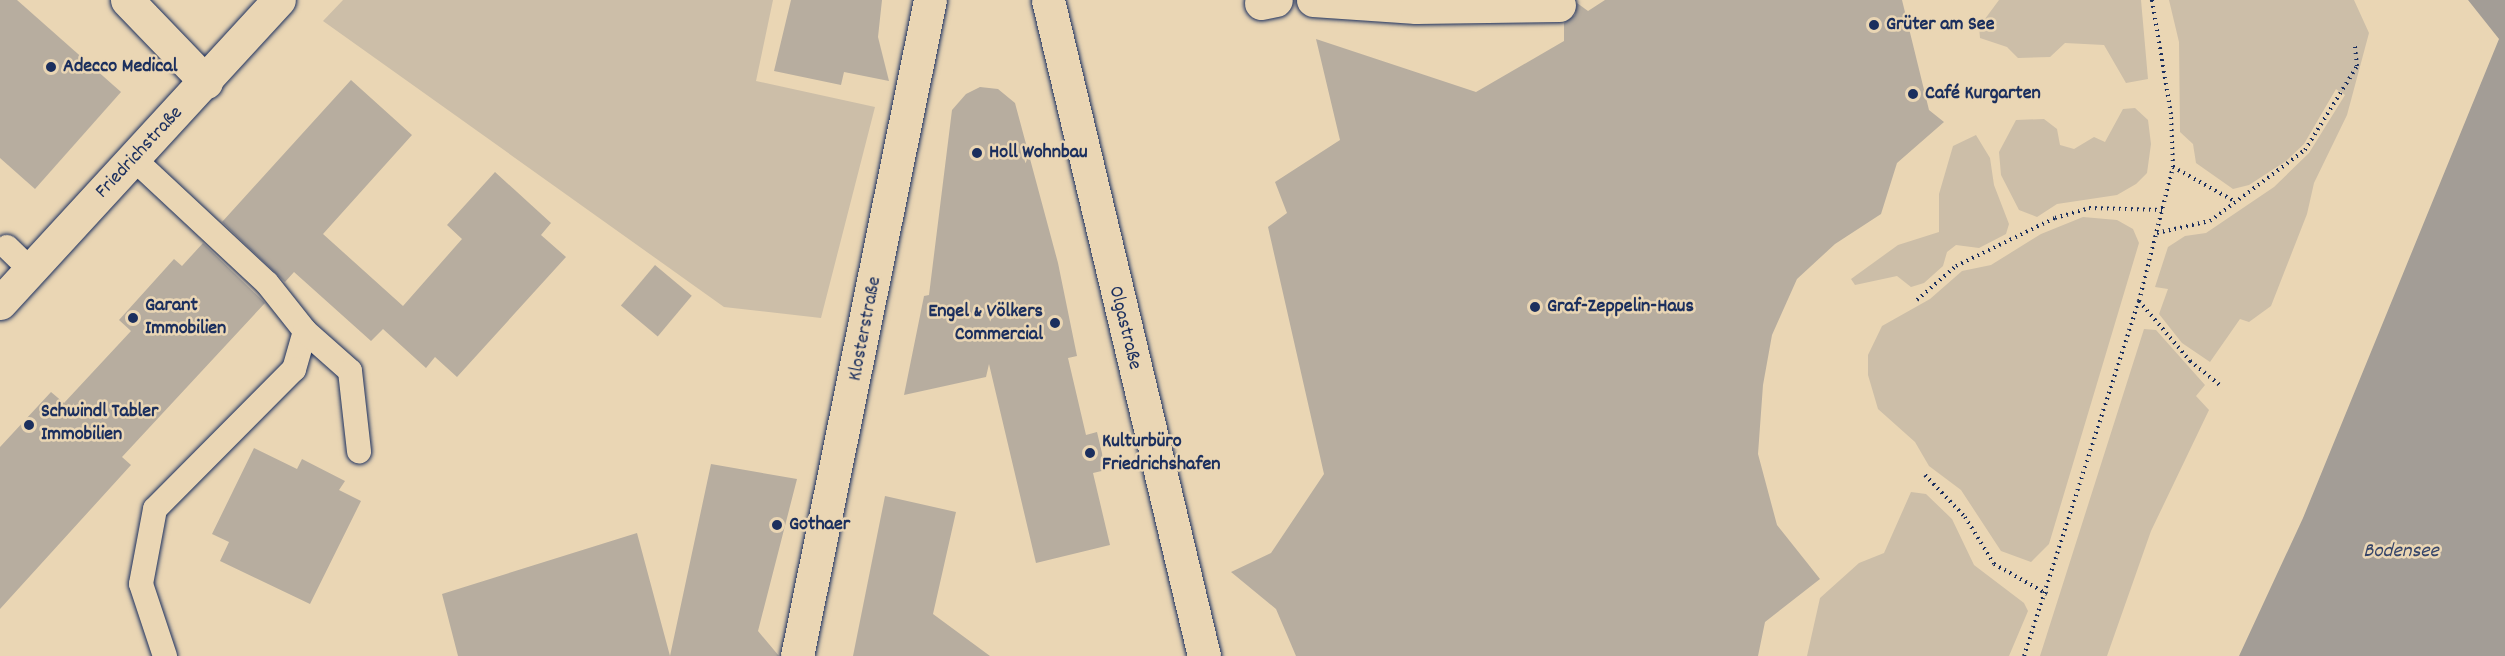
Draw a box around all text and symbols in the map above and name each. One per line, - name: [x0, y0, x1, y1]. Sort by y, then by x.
- place label: Grüter am See: [1886, 13, 1994, 37]
- marker: Grüter am See: [1867, 18, 1881, 32]
- place label: Adecco Medical: [63, 55, 177, 79]
- marker: Adecco Medical: [44, 60, 58, 74]
- place label: Café Kurgarten: [1925, 82, 2041, 106]
- marker: Café Kurgarten: [1906, 87, 1920, 101]
- street label: Friedrichstraße: [91, 102, 189, 204]
- place label: Holl Wohnbau: [989, 141, 1088, 165]
- marker: Holl Wohnbau: [970, 146, 984, 160]
- street label: Klosterstraße: [844, 275, 888, 383]
- street label: Olgastraße: [1102, 284, 1146, 372]
- place label: Garant Immobilien: [145, 294, 226, 341]
- place label: Graf-Zeppelin-Haus: [1547, 295, 1694, 319]
- place label: Engel & Völkers Commercial: [928, 300, 1043, 347]
- marker: Graf-Zeppelin-Haus: [1528, 300, 1542, 314]
- marker: Garant Immobilien: [126, 311, 140, 325]
- marker: Engel & Völkers Commercial: [1048, 316, 1062, 330]
- place label: Schwindl Tabler Immobilien: [41, 401, 159, 448]
- marker: Schwindl Tabler Immobilien: [22, 418, 36, 432]
- place label: Kulturbüro Friedrichshafen: [1102, 430, 1220, 477]
- marker: Kulturbüro Friedrichshafen: [1083, 446, 1097, 460]
- place label: Gothaer: [789, 513, 850, 537]
- marker: Gothaer: [770, 518, 784, 532]
- water label: Bodensee: [2363, 539, 2439, 565]

